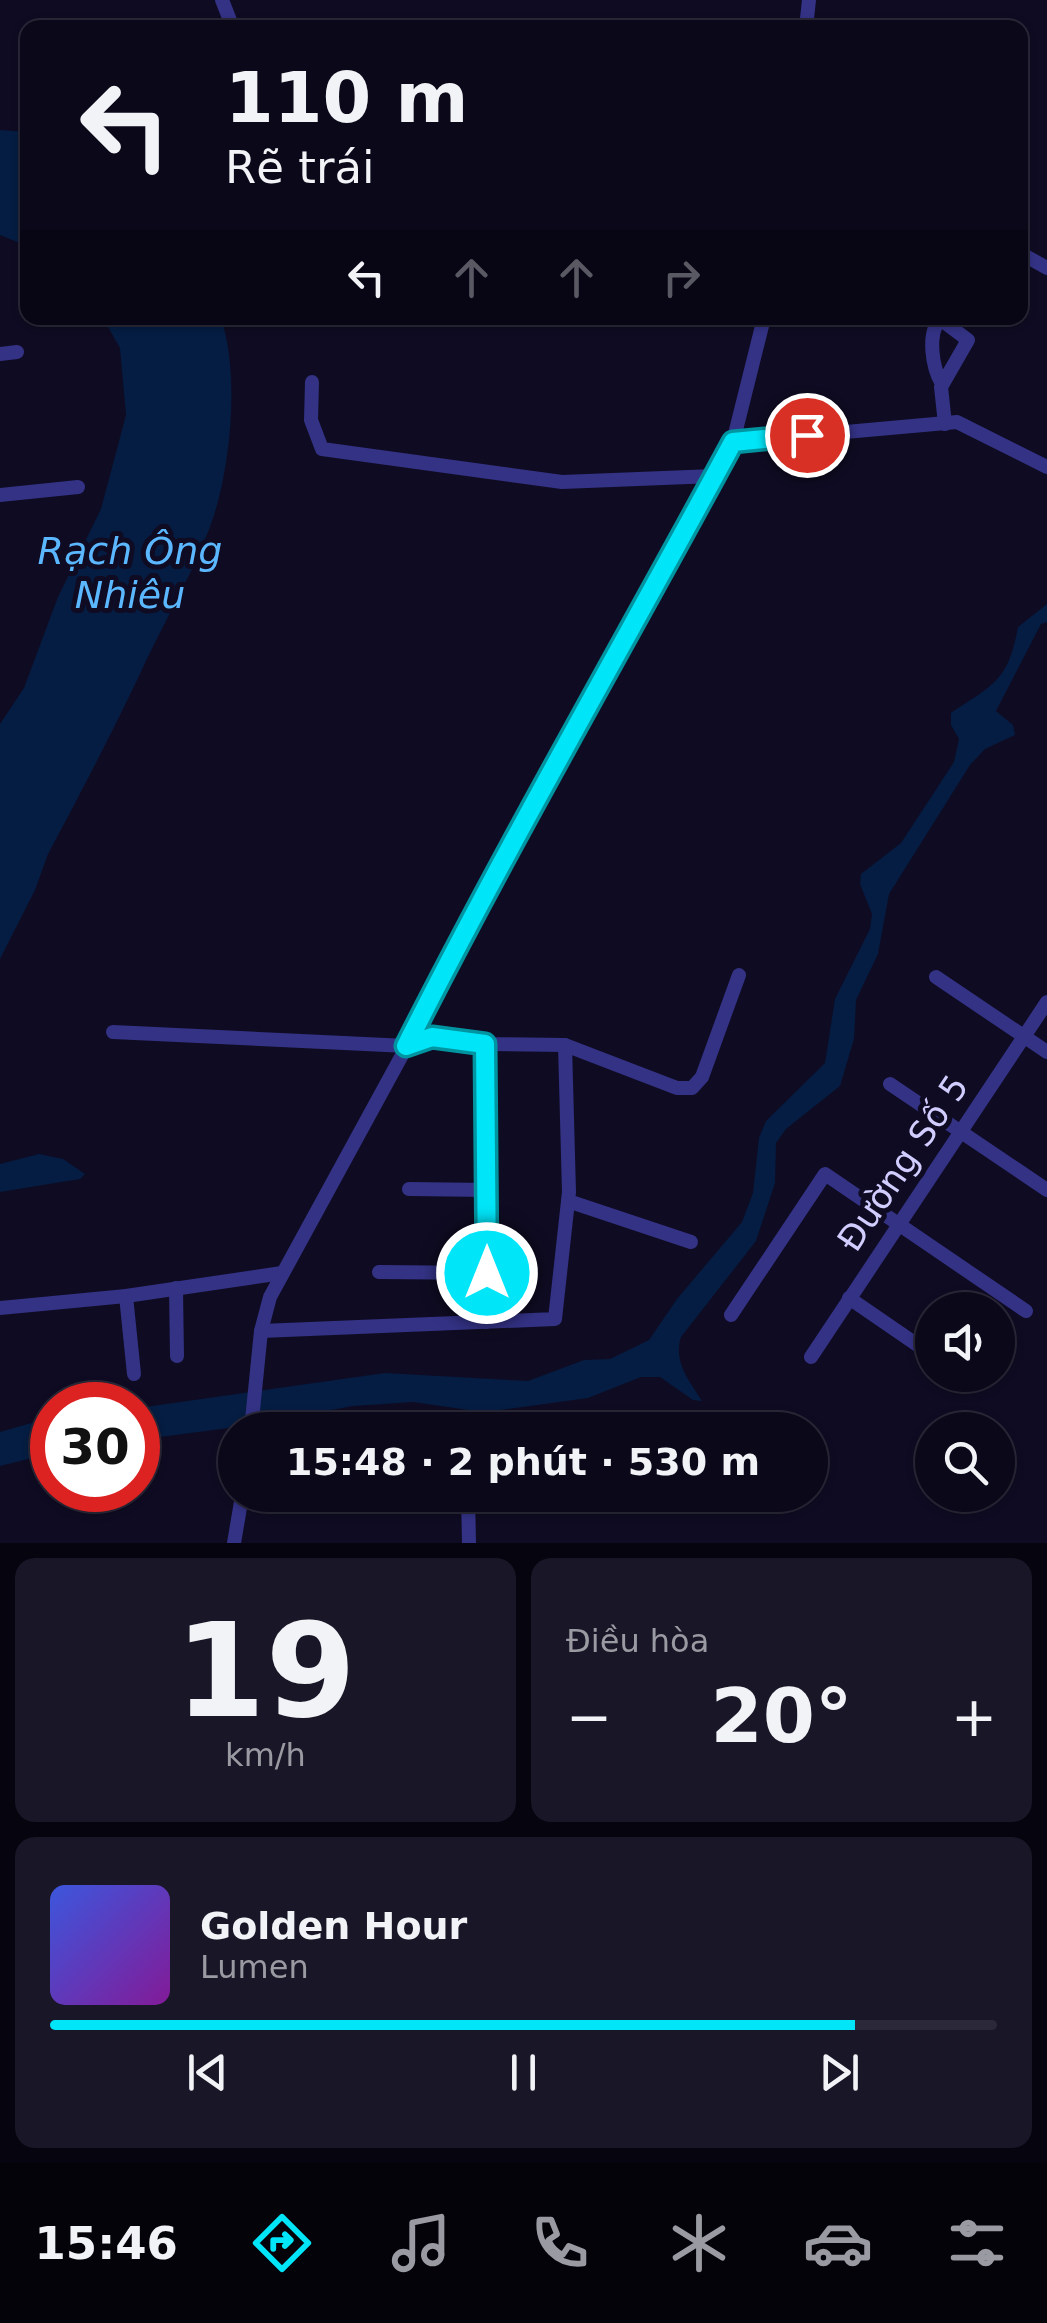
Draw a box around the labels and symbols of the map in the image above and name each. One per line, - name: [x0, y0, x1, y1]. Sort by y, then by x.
- pin: [765, 393, 850, 478]
- water label: Rạch Ông Nhiêu: [38, 529, 222, 617]
- street label: Đường Số 5: [830, 1068, 976, 1258]
- position arrow: [435, 1221, 539, 1325]
- speed limit sign: 30: [30, 1382, 160, 1512]

